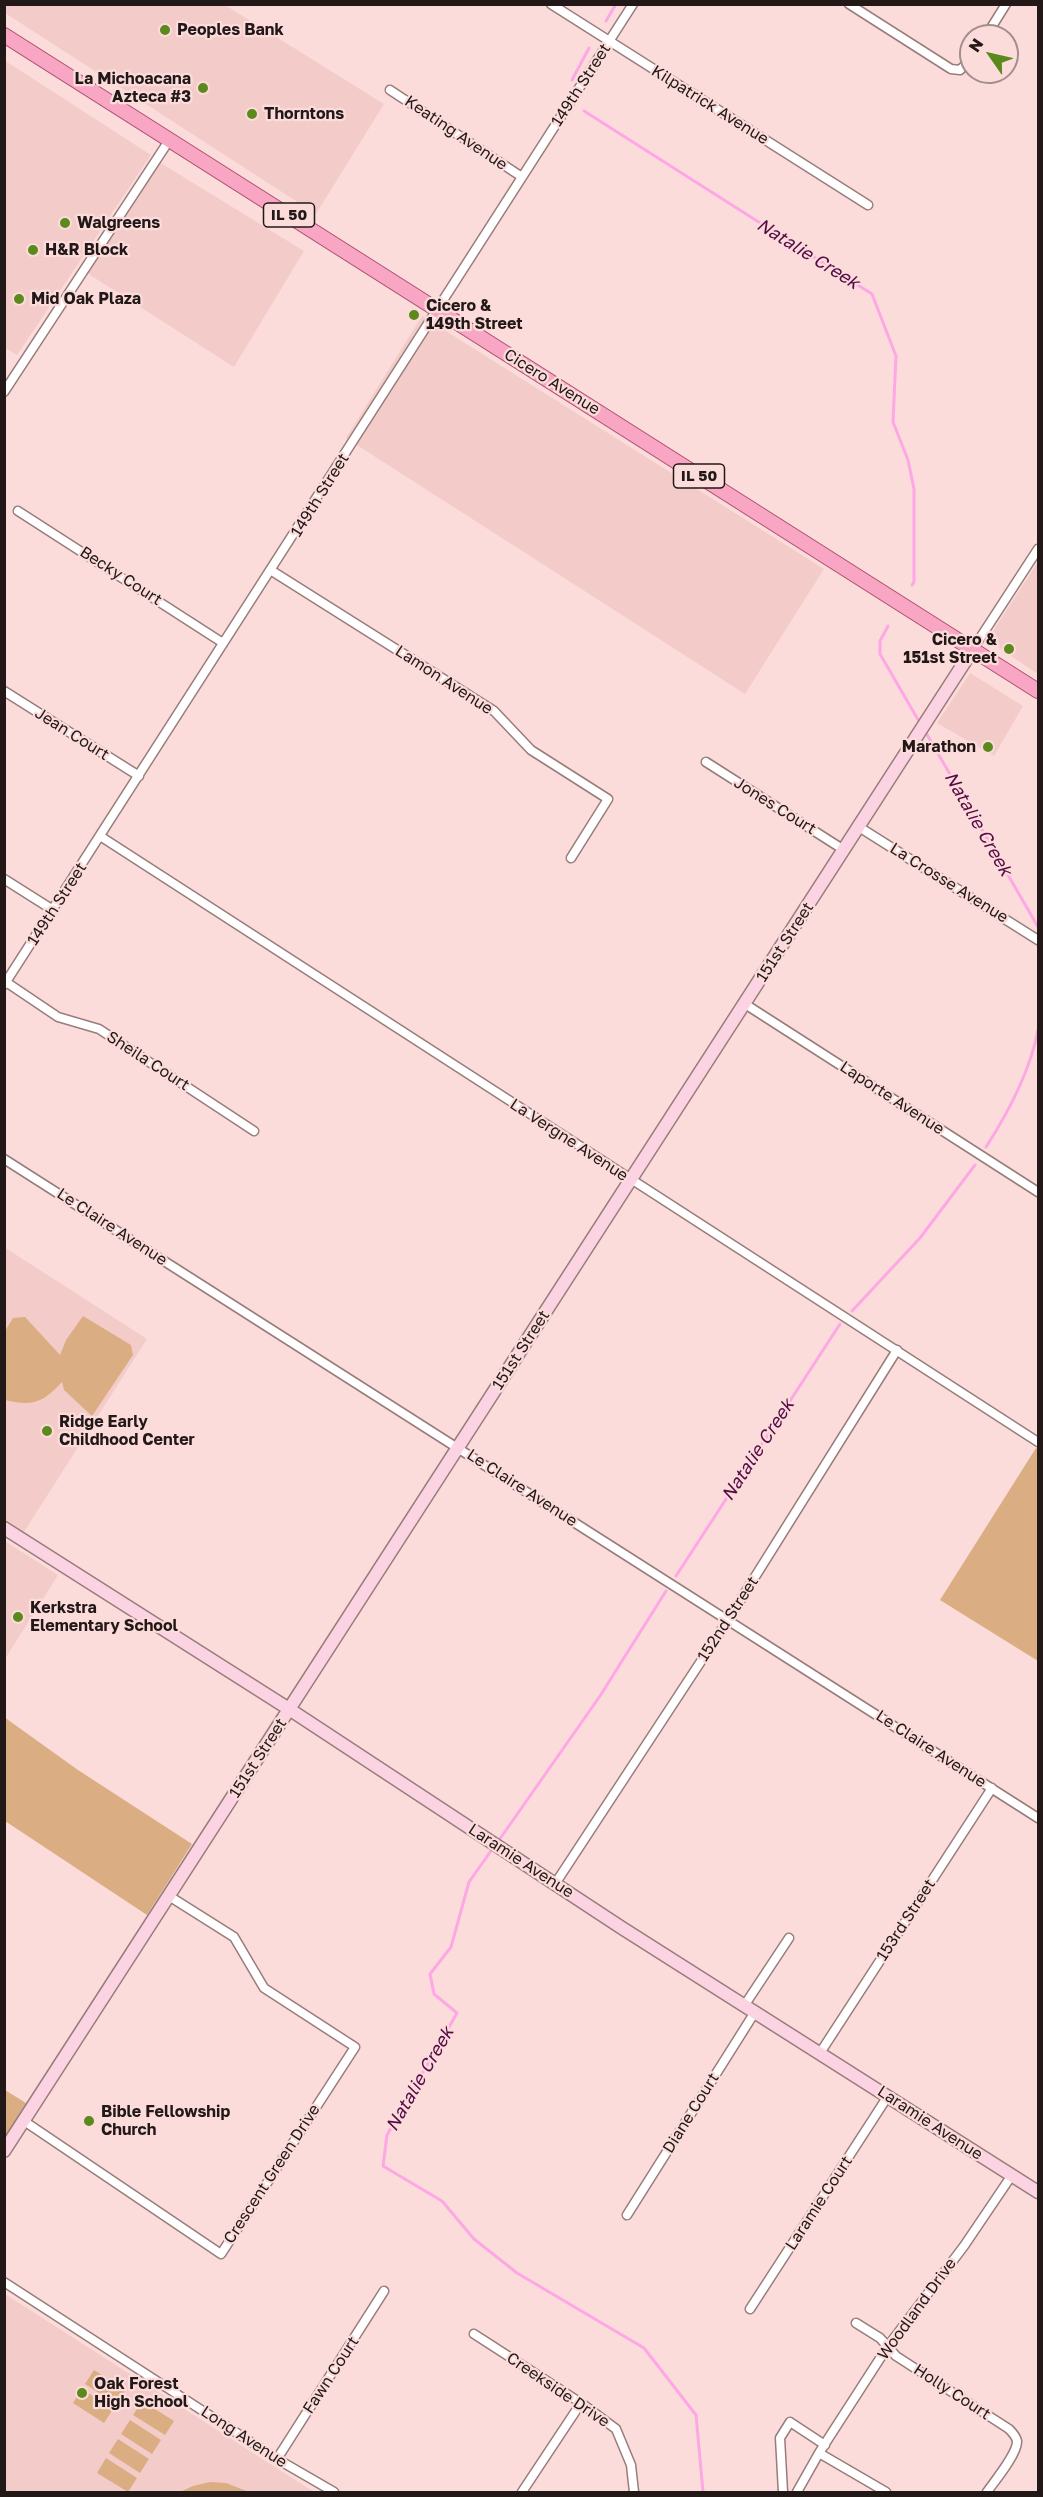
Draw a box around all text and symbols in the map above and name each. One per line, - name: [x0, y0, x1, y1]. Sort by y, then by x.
- place label: Peoples Bank: [177, 20, 284, 40]
- marker: Peoples Bank: [158, 23, 172, 37]
- north arrow: [959, 24, 1019, 84]
- text: N: [964, 34, 987, 56]
- street label: 149th Street: [547, 40, 615, 130]
- street label: Kilpatrick Avenue: [648, 61, 772, 149]
- place label: La Michoacana Azteca #3: [75, 69, 191, 107]
- marker: La Michoacana Azteca #3: [196, 81, 210, 95]
- street label: Keating Avenue: [401, 92, 511, 174]
- place label: Thorntons: [264, 104, 344, 124]
- marker: Thorntons: [245, 107, 259, 121]
- road number: IL 50: [264, 203, 314, 227]
- place label: Walgreens: [77, 213, 160, 233]
- water label: Natalie Creek: [753, 214, 863, 294]
- marker: Walgreens: [58, 216, 72, 230]
- place label: H&R Block: [45, 240, 128, 260]
- marker: H&R Block: [26, 243, 40, 257]
- place label: Mid Oak Plaza: [31, 289, 141, 309]
- marker: Mid Oak Plaza: [12, 292, 26, 306]
- place label: Cicero & 149th Street: [426, 296, 523, 334]
- marker: Cicero & 149th Street: [407, 308, 421, 322]
- street label: Cicero Avenue: [501, 345, 603, 419]
- street label: 149th Street: [287, 450, 353, 540]
- road number: IL 50: [674, 464, 724, 488]
- street label: Becky Court: [76, 542, 166, 610]
- place label: Cicero & 151st Street: [903, 630, 997, 668]
- street label: Lamon Avenue: [392, 641, 496, 719]
- marker: Cicero & 151st Street: [1002, 642, 1016, 656]
- street label: Jean Court: [31, 704, 113, 764]
- place label: Marathon: [902, 737, 976, 757]
- marker: Marathon: [981, 740, 995, 754]
- water label: Natalie Creek: [939, 768, 1017, 880]
- street label: Jones Court: [730, 773, 820, 839]
- street label: La Crosse Avenue: [886, 839, 1012, 927]
- street label: 149th Street: [23, 859, 91, 949]
- street label: 151st Street: [752, 899, 818, 985]
- street label: Sheila Court: [103, 1027, 193, 1095]
- street label: Laporte Avenue: [836, 1057, 948, 1139]
- street label: La Vergne Avenue: [506, 1095, 632, 1185]
- street label: Le Claire Avenue: [53, 1184, 171, 1270]
- street label: 151st Street: [488, 1307, 554, 1393]
- water label: Natalie Creek: [717, 1395, 799, 1505]
- place label: Ridge Early Childhood Center: [59, 1412, 195, 1450]
- marker: Ridge Early Childhood Center: [40, 1424, 54, 1438]
- street label: Le Claire Avenue: [463, 1445, 581, 1531]
- street label: 152nd Street: [693, 1573, 763, 1665]
- place label: Kerkstra Elementary School: [30, 1598, 178, 1636]
- marker: Kerkstra Elementary School: [11, 1610, 25, 1624]
- street label: Le Claire Avenue: [872, 1706, 990, 1792]
- street label: 151st Street: [225, 1715, 291, 1801]
- street label: Laramie Avenue: [465, 1820, 577, 1902]
- street label: 153rd Street: [872, 1875, 940, 1965]
- water label: Natalie Creek: [381, 2023, 459, 2135]
- street label: Diane Court: [659, 2069, 723, 2157]
- street label: Laramie Avenue: [874, 2082, 986, 2164]
- street label: Crescent Green Drive: [220, 2101, 324, 2247]
- place label: Bible Fellowship Church: [101, 2102, 230, 2140]
- marker: Bible Fellowship Church: [82, 2114, 96, 2128]
- street label: Laramie Court: [781, 2152, 857, 2254]
- street label: Woodland Drive: [874, 2254, 960, 2364]
- street label: Fawn Court: [299, 2333, 363, 2417]
- street label: Creekside Drive: [503, 2348, 613, 2432]
- street label: Holly Court: [910, 2360, 994, 2424]
- place label: Oak Forest High School: [94, 2374, 188, 2412]
- marker: Oak Forest High School: [75, 2386, 89, 2400]
- street label: Long Avenue: [197, 2402, 291, 2472]

